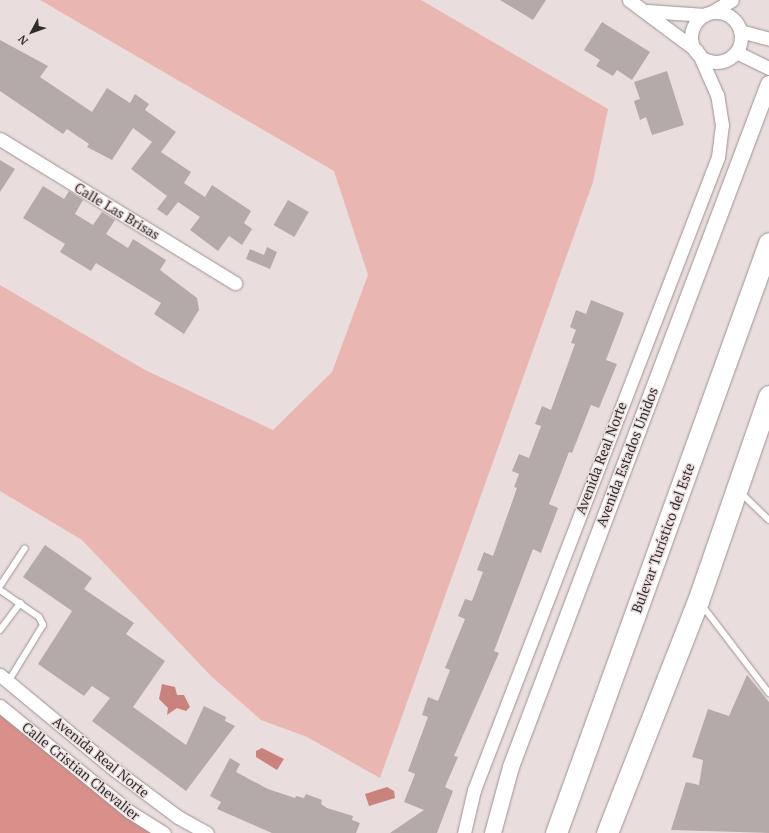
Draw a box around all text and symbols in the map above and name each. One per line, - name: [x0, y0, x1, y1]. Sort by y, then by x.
- north arrow: [12, 12, 52, 52]
- text: N: [15, 32, 31, 48]
- street label: Calle Las Brisas: [71, 179, 163, 243]
- street label: Avenida Estados Unidos: [593, 385, 661, 529]
- street label: Avenida Real Norte: [572, 399, 630, 517]
- street label: Bulevar Turístico del Este: [628, 461, 698, 615]
- street label: Avenida Real Norte: [49, 713, 153, 801]
- street label: Calle Cristian Chevalier: [19, 718, 143, 824]

